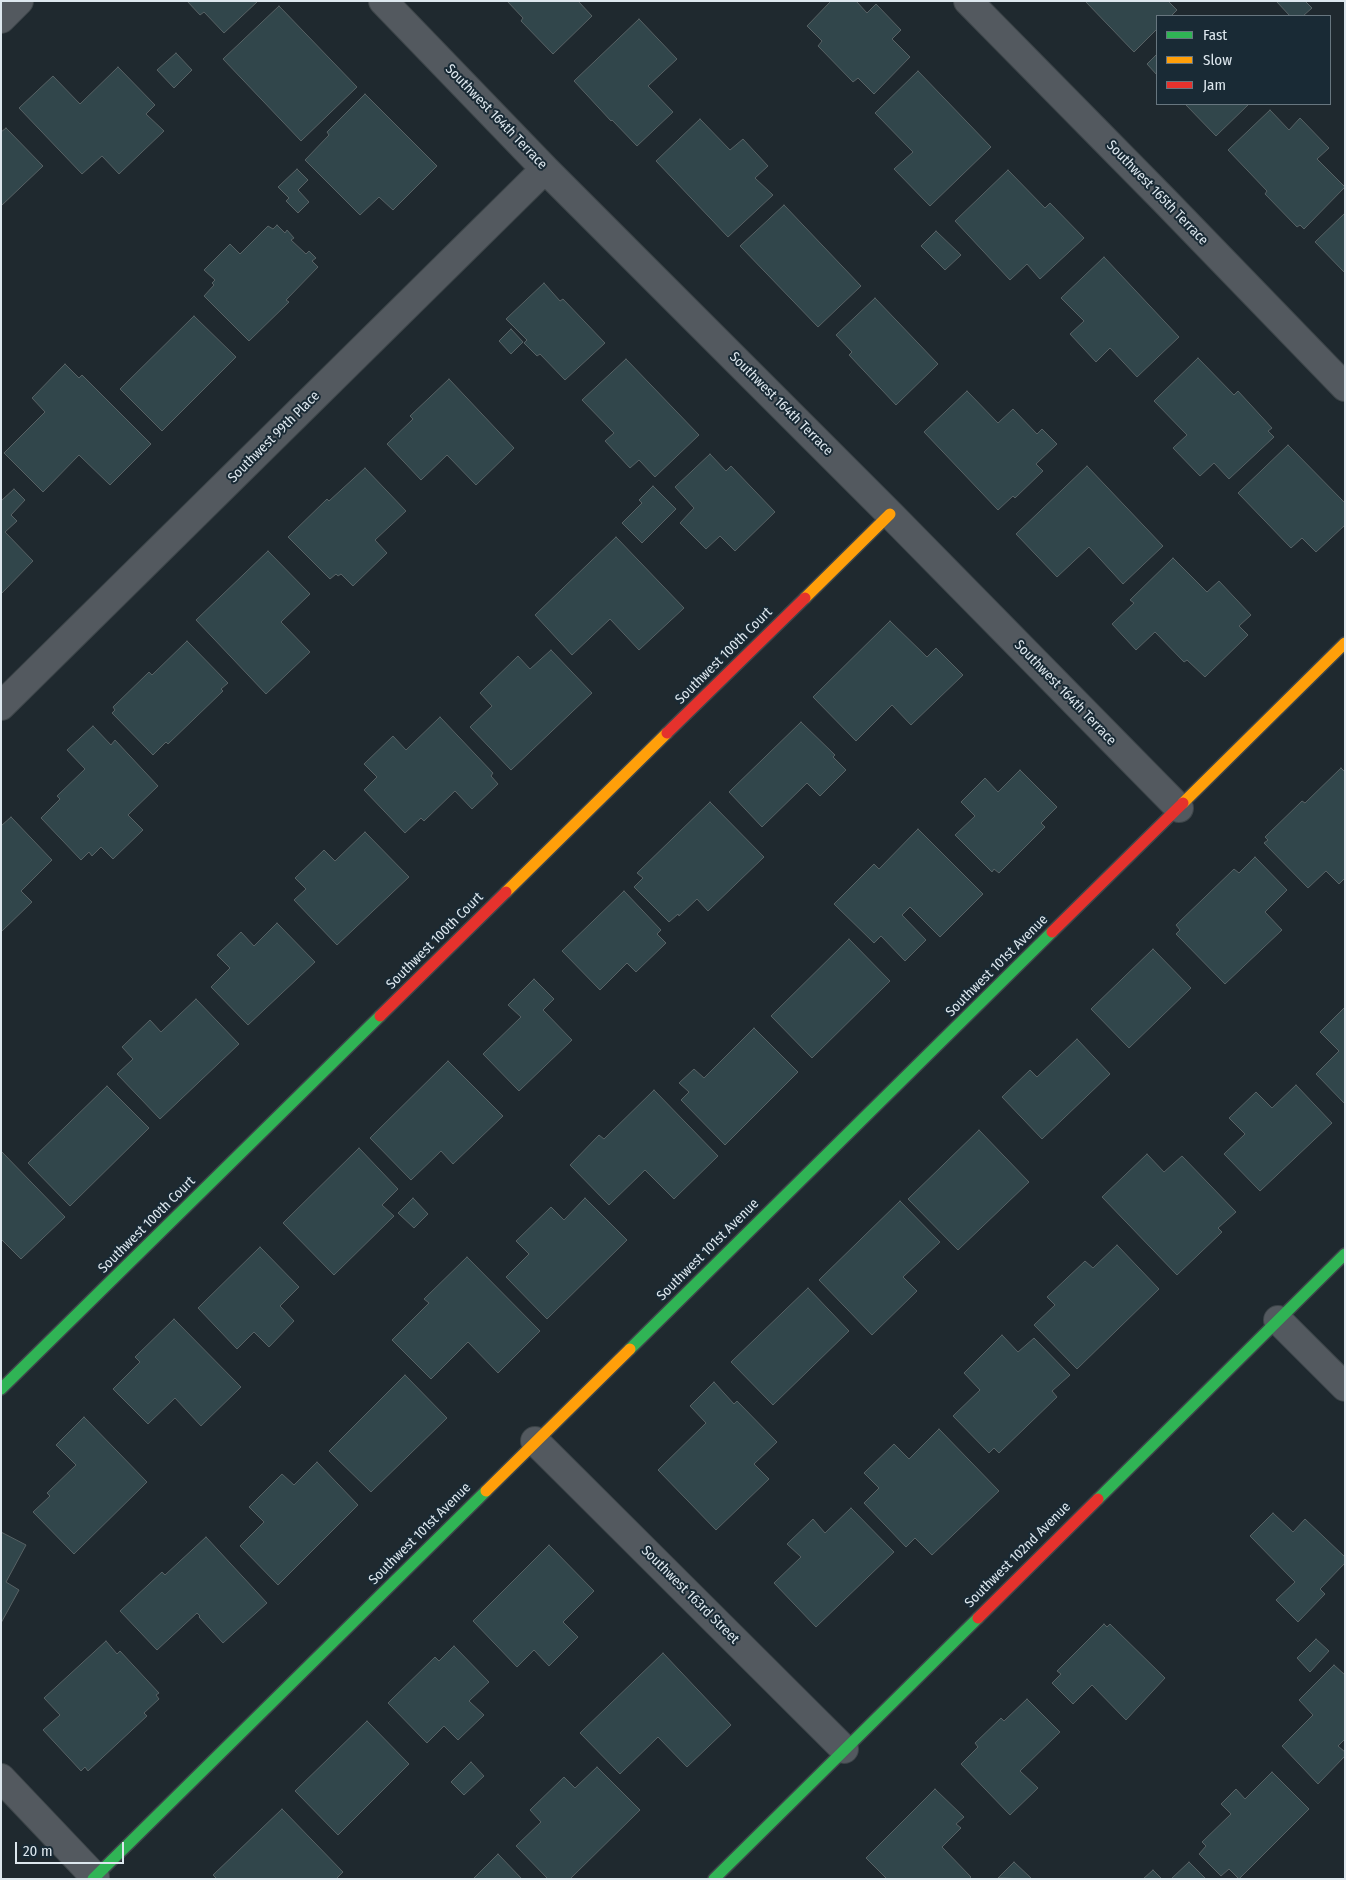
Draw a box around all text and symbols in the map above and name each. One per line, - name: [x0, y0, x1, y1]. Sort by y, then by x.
- legend: [1156, 15, 1331, 105]
- text: Fast: [1203, 26, 1227, 44]
- text: Slow: [1203, 51, 1232, 69]
- street label: Southwest 164th Terrace: [442, 61, 550, 173]
- text: Jam: [1203, 76, 1226, 94]
- street label: Southwest 165th Terrace: [1103, 137, 1211, 249]
- street label: Southwest 164th Terrace: [726, 349, 836, 459]
- street label: Southwest 99th Place: [225, 388, 323, 486]
- street label: Southwest 100th Court: [672, 604, 776, 708]
- street label: Southwest 164th Terrace: [1011, 637, 1119, 749]
- street label: Southwest 100th Court: [383, 889, 487, 993]
- street label: Southwest 101st Avenue: [943, 912, 1051, 1020]
- street label: Southwest 100th Court: [95, 1173, 199, 1277]
- street label: Southwest 101st Avenue: [654, 1196, 762, 1304]
- street label: Southwest 101st Avenue: [366, 1480, 474, 1588]
- street label: Southwest 102nd Avenue: [962, 1499, 1074, 1611]
- street label: Southwest 163rd Street: [637, 1542, 743, 1648]
- scale bar: [18, 1832, 126, 1864]
- text: 20 m: [23, 1842, 53, 1860]

